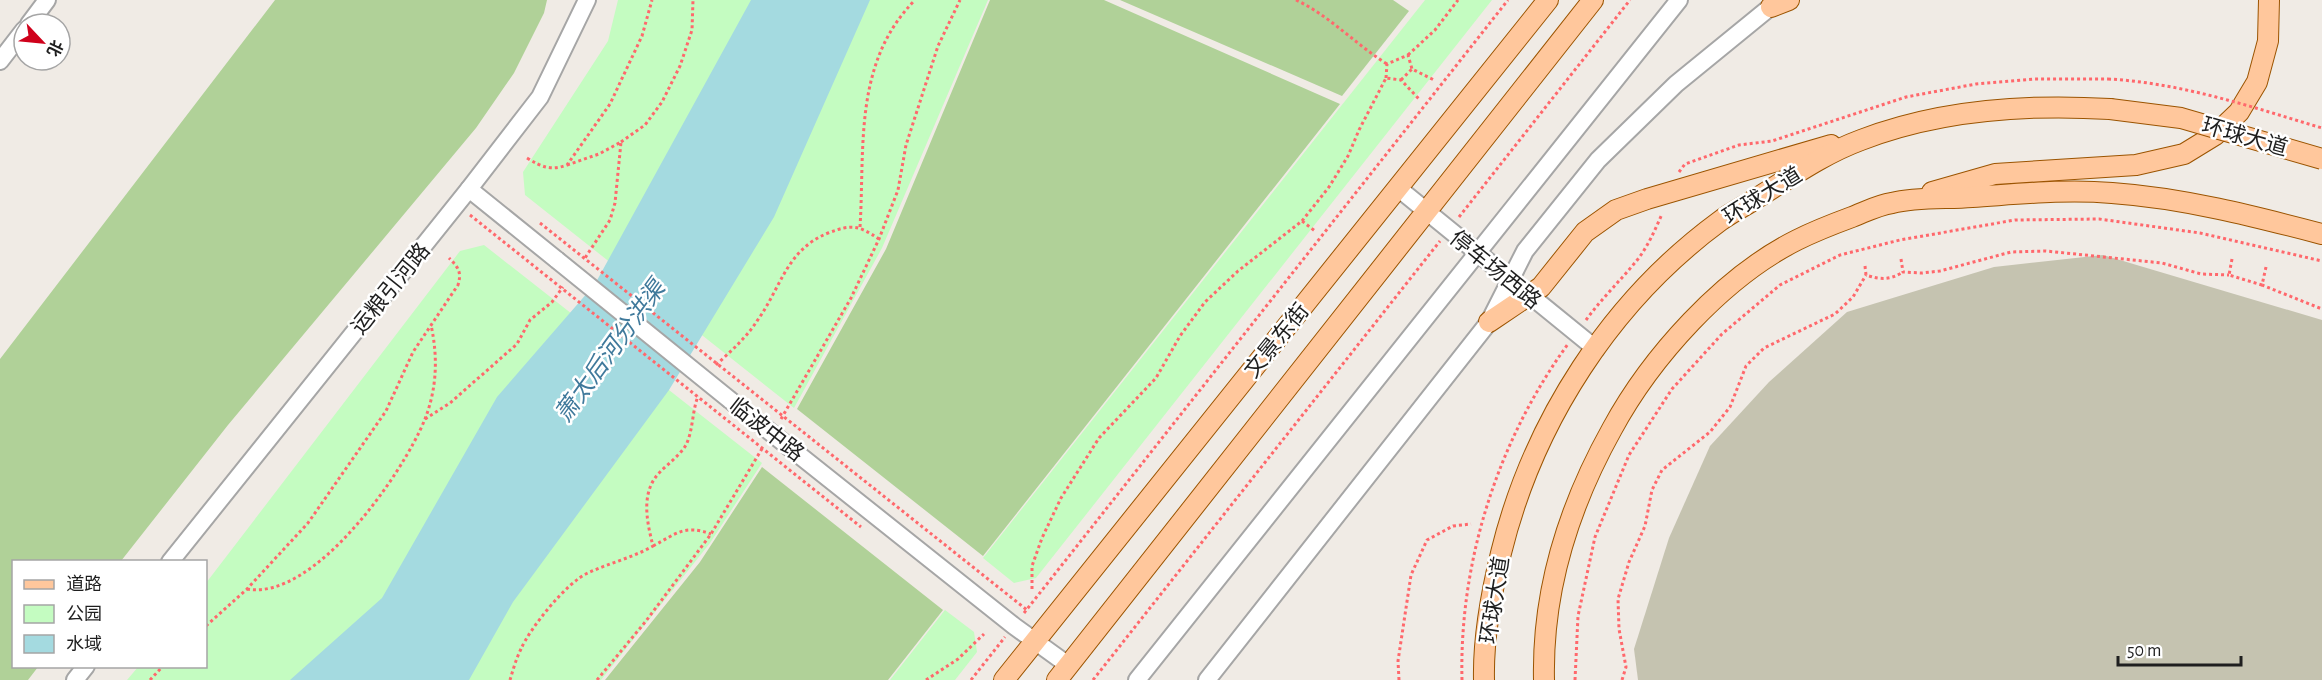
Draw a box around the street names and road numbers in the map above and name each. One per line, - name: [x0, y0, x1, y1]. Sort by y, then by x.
- street label: 环球大道: [2199, 113, 2290, 160]
- street label: 环球大道: [1719, 162, 1806, 228]
- street label: 停车场西路: [1446, 226, 1546, 313]
- street label: 运粮引河路: [347, 238, 434, 338]
- street label: 文景东街: [1240, 299, 1313, 382]
- street label: 临波中路: [725, 393, 808, 466]
- street label: 环球大道: [1476, 555, 1513, 645]

